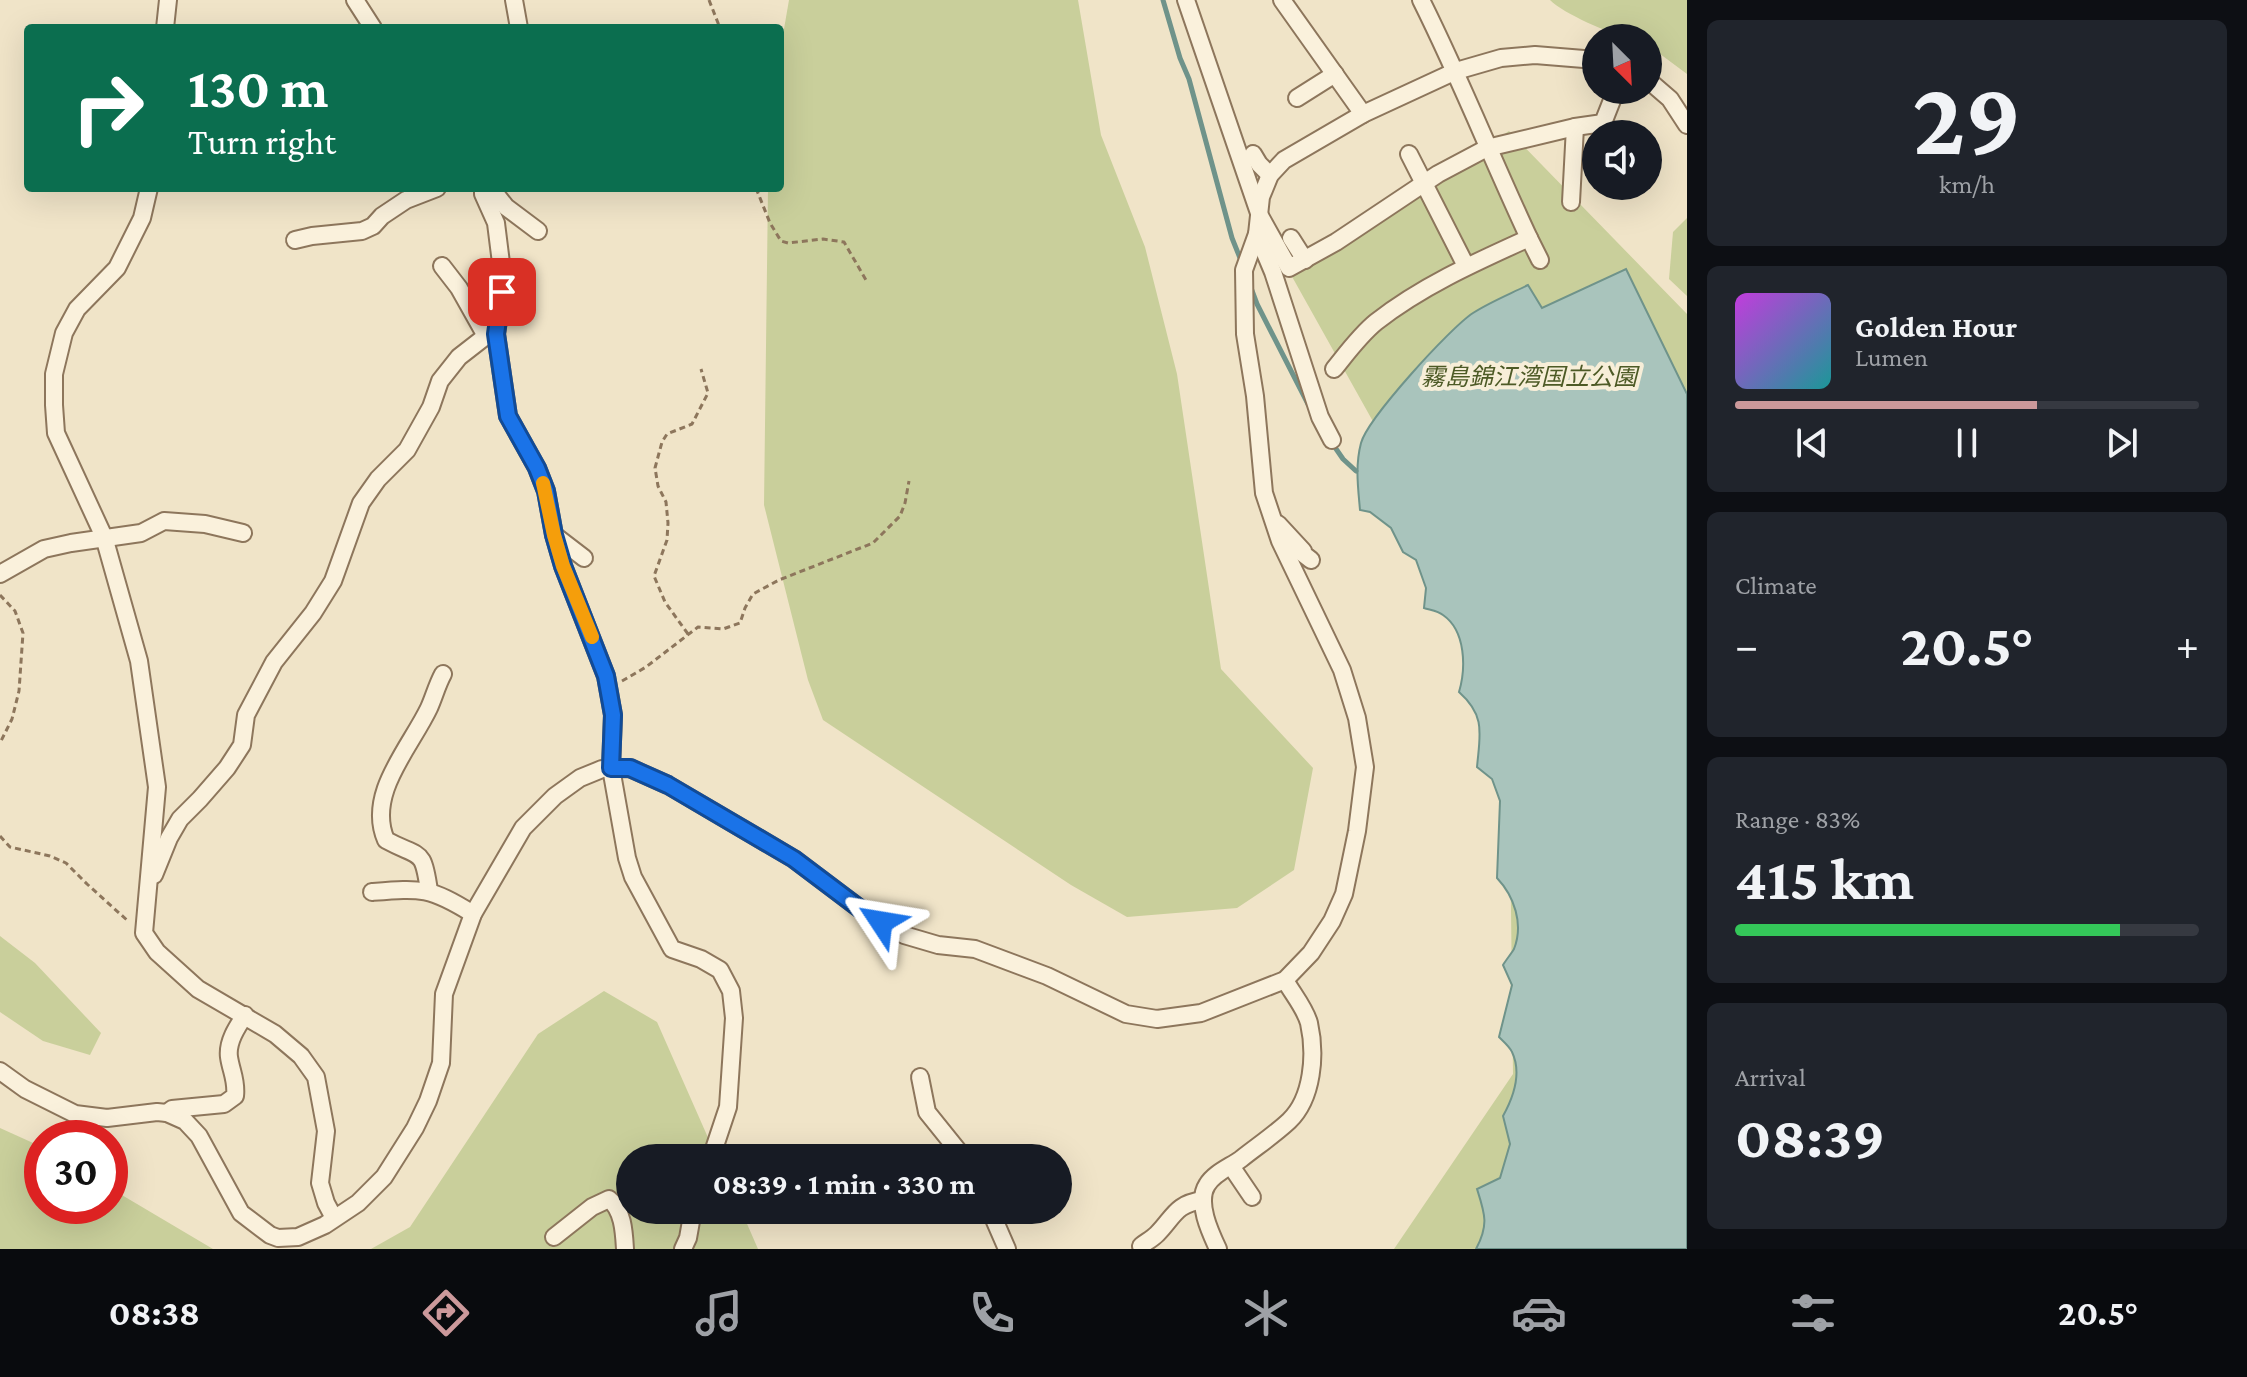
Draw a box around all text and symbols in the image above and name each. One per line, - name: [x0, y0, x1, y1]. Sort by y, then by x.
- north arrow: [1582, 24, 1662, 104]
- map controls: [1582, 24, 1662, 200]
- icon: right: [56, 56, 160, 160]
- text: 130 m: [188, 57, 329, 119]
- text: 29: [1912, 60, 2022, 175]
- button: sound: [1582, 120, 1662, 200]
- text: Turn right: [188, 122, 336, 162]
- text: km/h: [1939, 170, 1995, 199]
- pin: [468, 258, 536, 326]
- icon: arrive: [480, 270, 524, 314]
- text: Golden Hour: [1855, 310, 2017, 343]
- text: Lumen: [1855, 343, 1928, 372]
- park label: 霧島錦江湾国立公園: [1421, 363, 1640, 390]
- icon: previous: [1790, 421, 1834, 465]
- icon: pause: [1945, 421, 1989, 465]
- icon: next: [2100, 421, 2144, 465]
- text: Climate: [1735, 571, 1817, 600]
- text: 20.5°: [1900, 611, 2034, 678]
- text: −: [1735, 621, 1758, 669]
- text: +: [2176, 621, 2199, 669]
- text: Range · 83%: [1735, 805, 1860, 834]
- text: 415 km: [1735, 845, 1914, 912]
- position arrow: [839, 880, 923, 964]
- text: Arrival: [1735, 1063, 1806, 1092]
- text: 08:39: [1735, 1103, 1885, 1170]
- speed limit sign: 30: [24, 1120, 128, 1224]
- text: 08:39 · 1 min · 330 m: [713, 1167, 975, 1200]
- icon: directions: [418, 1285, 474, 1341]
- icon: music: [691, 1285, 747, 1341]
- icon: phone: [964, 1285, 1020, 1341]
- icon: climate: [1238, 1285, 1294, 1341]
- icon: car: [1511, 1285, 1567, 1341]
- icon: filters: [1785, 1285, 1841, 1341]
- text: 08:38: [109, 1293, 200, 1333]
- text: 20.5°: [2058, 1293, 2138, 1333]

